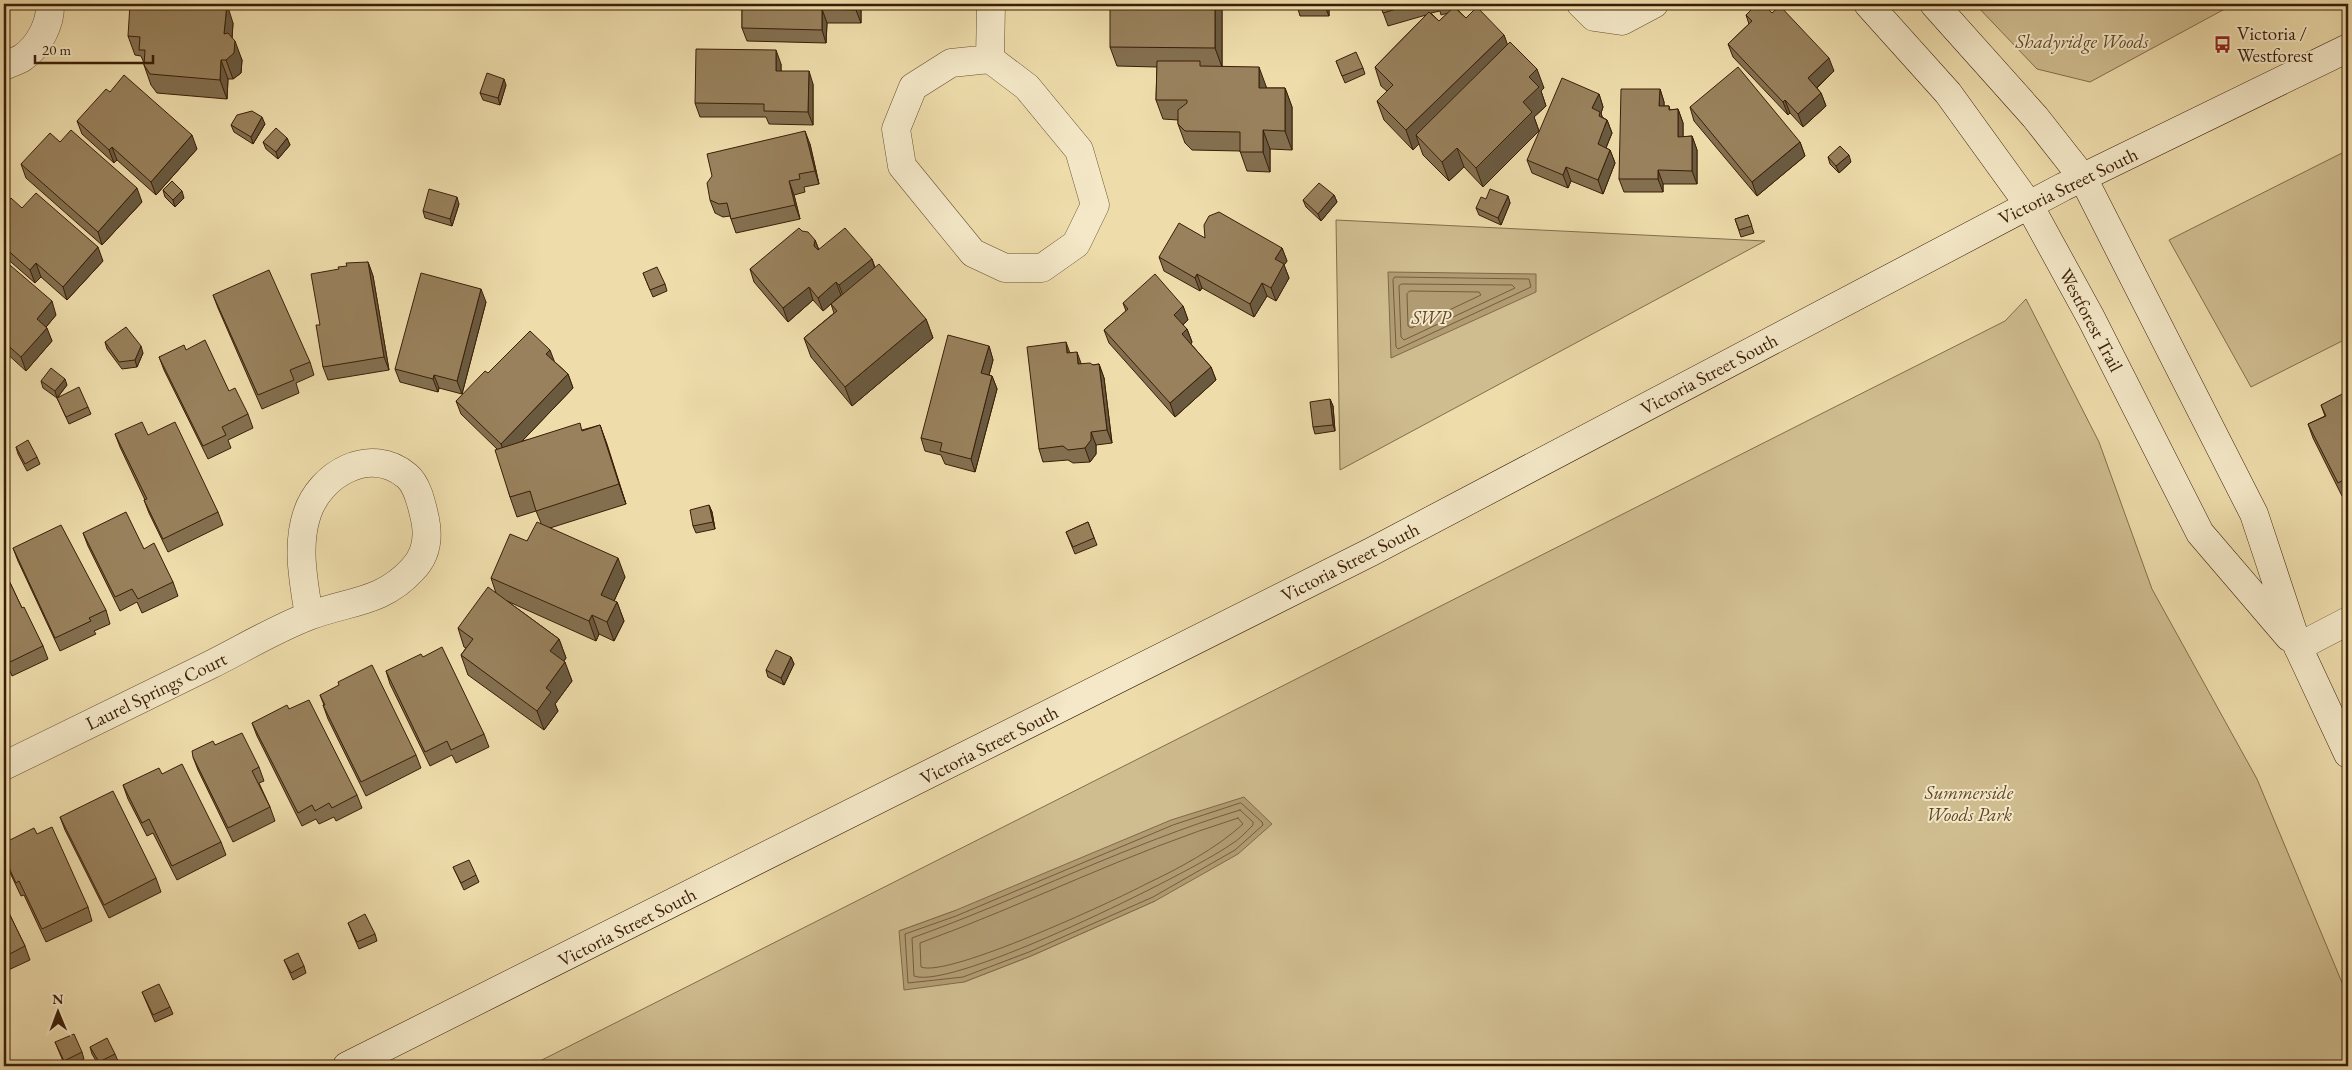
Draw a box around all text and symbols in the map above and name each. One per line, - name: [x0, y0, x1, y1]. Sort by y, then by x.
- place label: Victoria / Westforest: [2237, 21, 2313, 68]
- park label: Shadyridge Woods: [2014, 29, 2149, 54]
- scale bar: [35, 32, 152, 64]
- bus stop icon: Victoria / Westforest: [2213, 34, 2233, 54]
- text: 20 m: [42, 40, 71, 59]
- street label: Victoria Street South: [1994, 141, 2142, 231]
- street label: Westforest Trail: [2053, 264, 2129, 376]
- park label: SWP: [1410, 305, 1452, 330]
- street label: Victoria Street South: [1636, 327, 1782, 421]
- street label: Victoria Street South: [1277, 516, 1424, 608]
- street label: Laurel Springs Court: [81, 646, 231, 736]
- street label: Victoria Street South: [916, 699, 1063, 791]
- park label: Summerside Woods Park: [1924, 780, 2014, 827]
- street label: Victoria Street South: [554, 881, 701, 973]
- north arrow: [32, 988, 82, 1038]
- text: N: [52, 990, 64, 1008]

